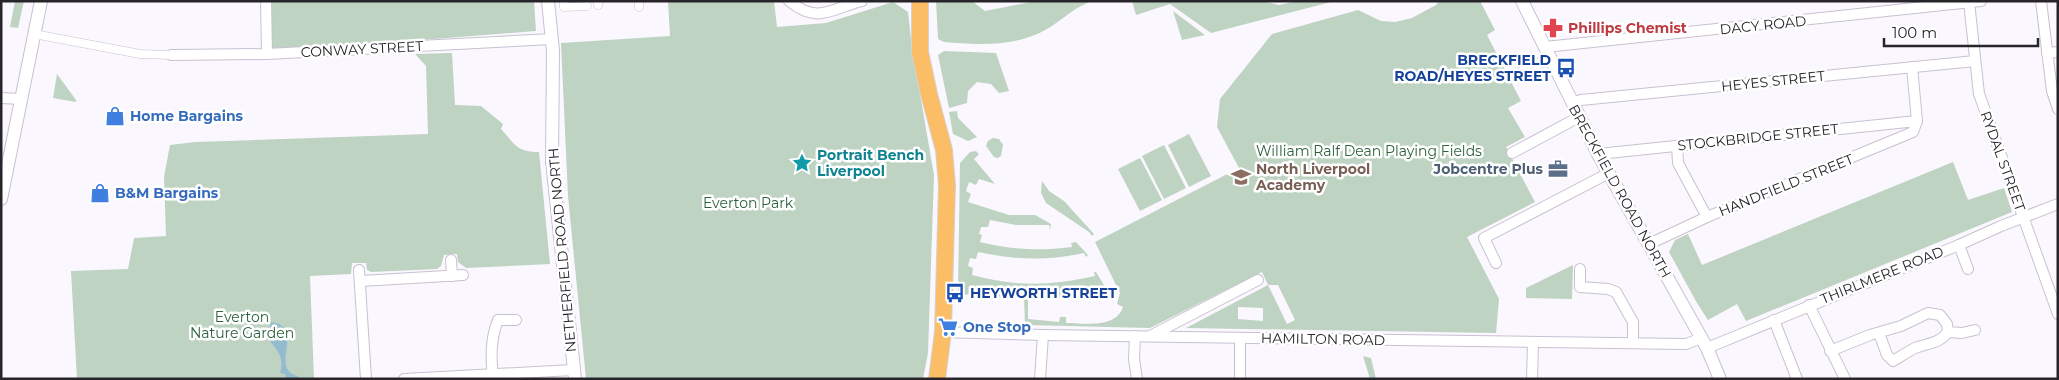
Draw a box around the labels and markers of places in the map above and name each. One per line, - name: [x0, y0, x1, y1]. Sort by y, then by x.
- pharmacy icon: Phillips Chemist: [1542, 17, 1564, 39]
- place label: Phillips Chemist: [1568, 19, 1687, 37]
- place label: BRECKFIELD ROAD/HEYES STREET: [1394, 51, 1551, 85]
- bus stop icon: BRECKFIELD ROAD/HEYES STREET: [1555, 57, 1577, 79]
- shop icon: Home Bargains: [104, 105, 126, 127]
- place label: Home Bargains: [130, 107, 244, 125]
- place label: Portrait Bench Liverpool: [817, 146, 924, 180]
- place icon: Portrait Bench Liverpool: [791, 152, 813, 174]
- office icon: Jobcentre Plus: [1547, 158, 1569, 180]
- place label: North Liverpool Academy: [1255, 160, 1370, 194]
- place label: Jobcentre Plus: [1433, 160, 1544, 178]
- school or university icon: North Liverpool Academy: [1230, 166, 1252, 188]
- shop icon: B&M Bargains: [89, 182, 111, 204]
- place label: B&M Bargains: [115, 184, 219, 202]
- bus stop icon: HEYWORTH STREET: [944, 282, 966, 304]
- place label: HEYWORTH STREET: [970, 284, 1117, 302]
- supermarket icon: One Stop: [937, 316, 959, 338]
- place label: One Stop: [963, 318, 1031, 336]

